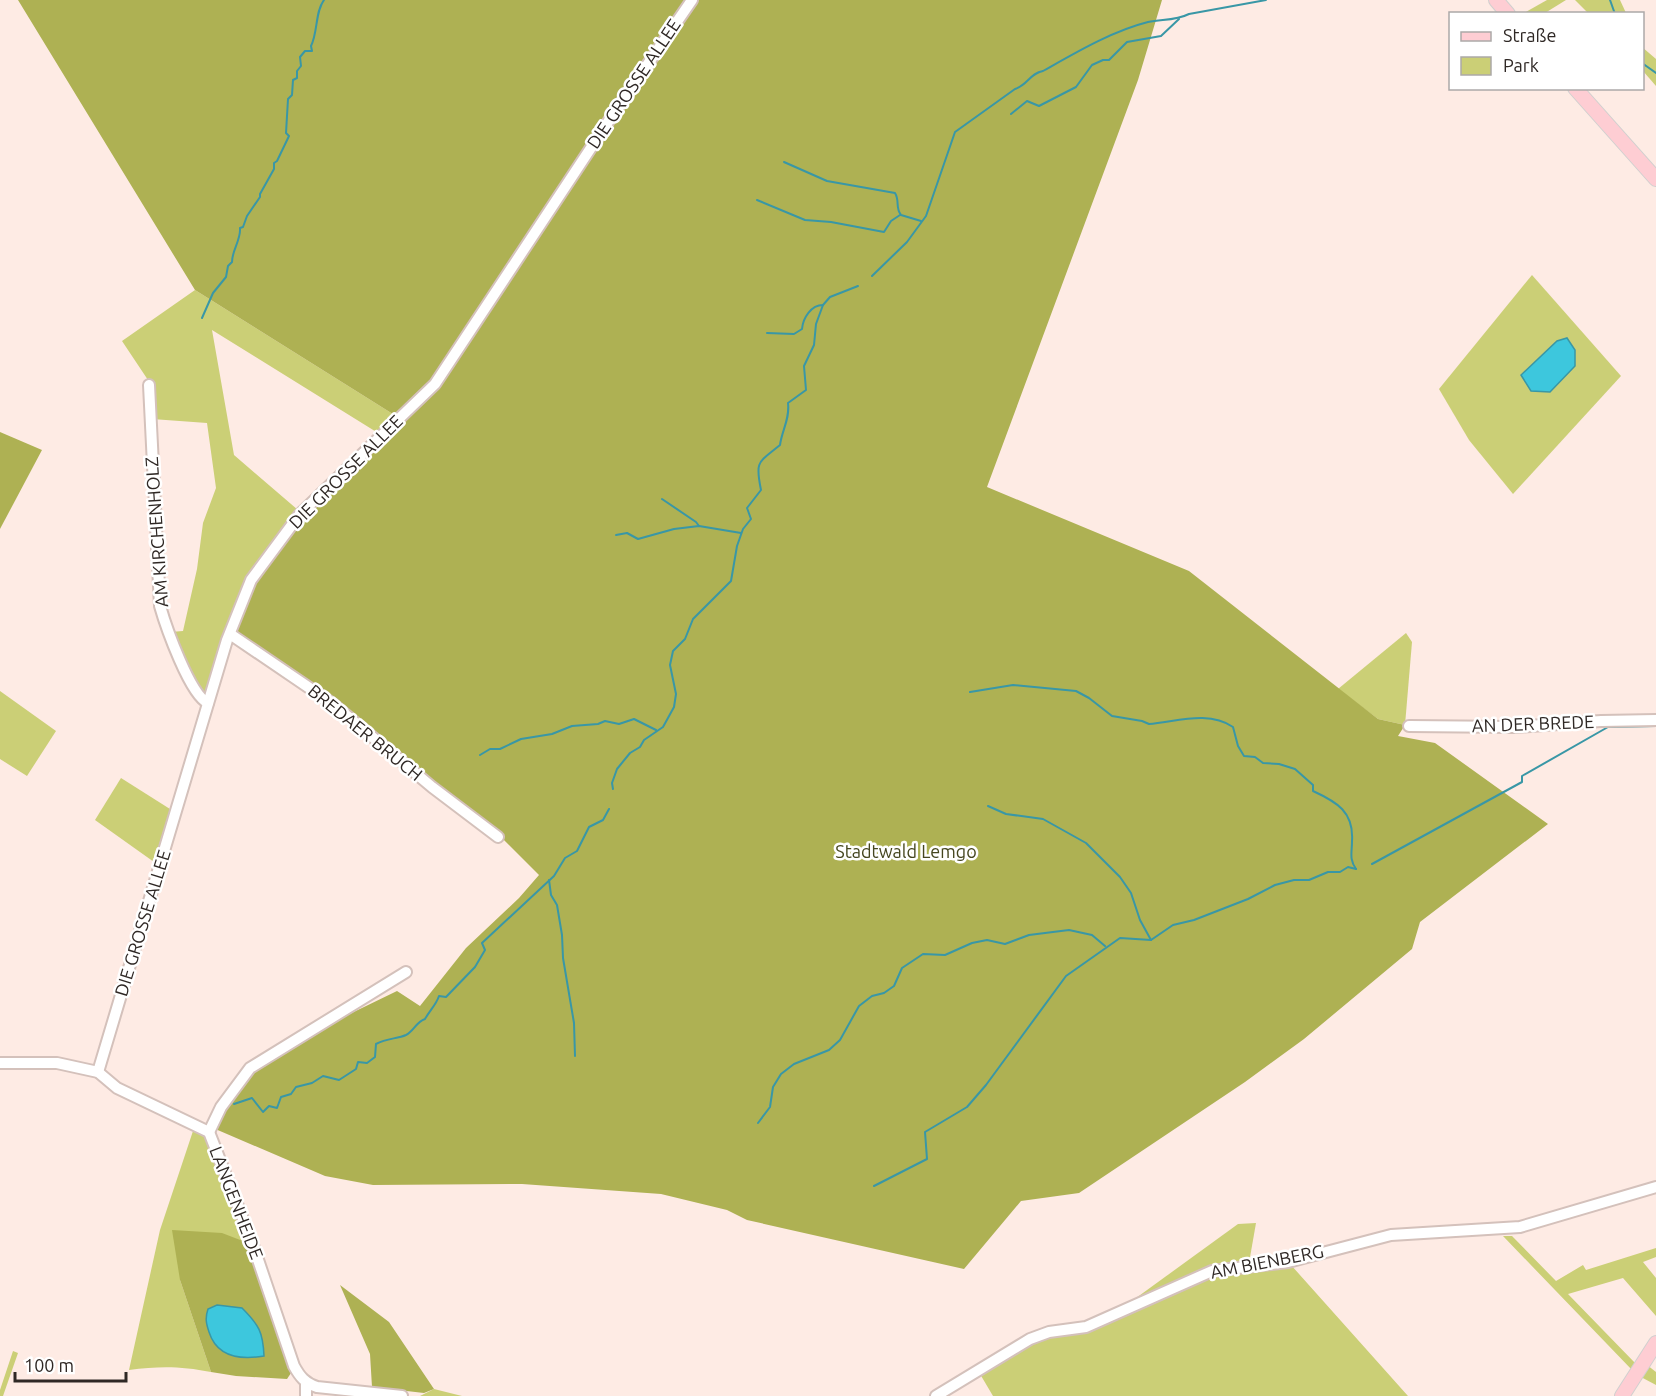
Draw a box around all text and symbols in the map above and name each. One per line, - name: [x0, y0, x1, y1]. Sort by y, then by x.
- legend: [1449, 12, 1644, 90]
- street label: DIE GROSSE ALLEE: [582, 15, 684, 152]
- text: Straße: [1503, 25, 1556, 45]
- text: Park: [1503, 55, 1539, 75]
- street label: DIE GROSSE ALLEE: [285, 411, 406, 532]
- street label: AM KIRCHENHOLZ: [141, 456, 171, 608]
- street label: BREDAER BRUCH: [305, 680, 427, 784]
- street label: AN DER BREDE: [1471, 711, 1594, 735]
- park label: Stadtwald Lemgo: [835, 841, 977, 861]
- street label: DIE GROSSE ALLEE: [110, 847, 174, 998]
- street label: LANGENHEIDE: [206, 1143, 268, 1262]
- street label: AM BIENBERG: [1208, 1240, 1325, 1282]
- scale bar: [15, 1345, 126, 1383]
- text: 100 m: [24, 1355, 74, 1375]

